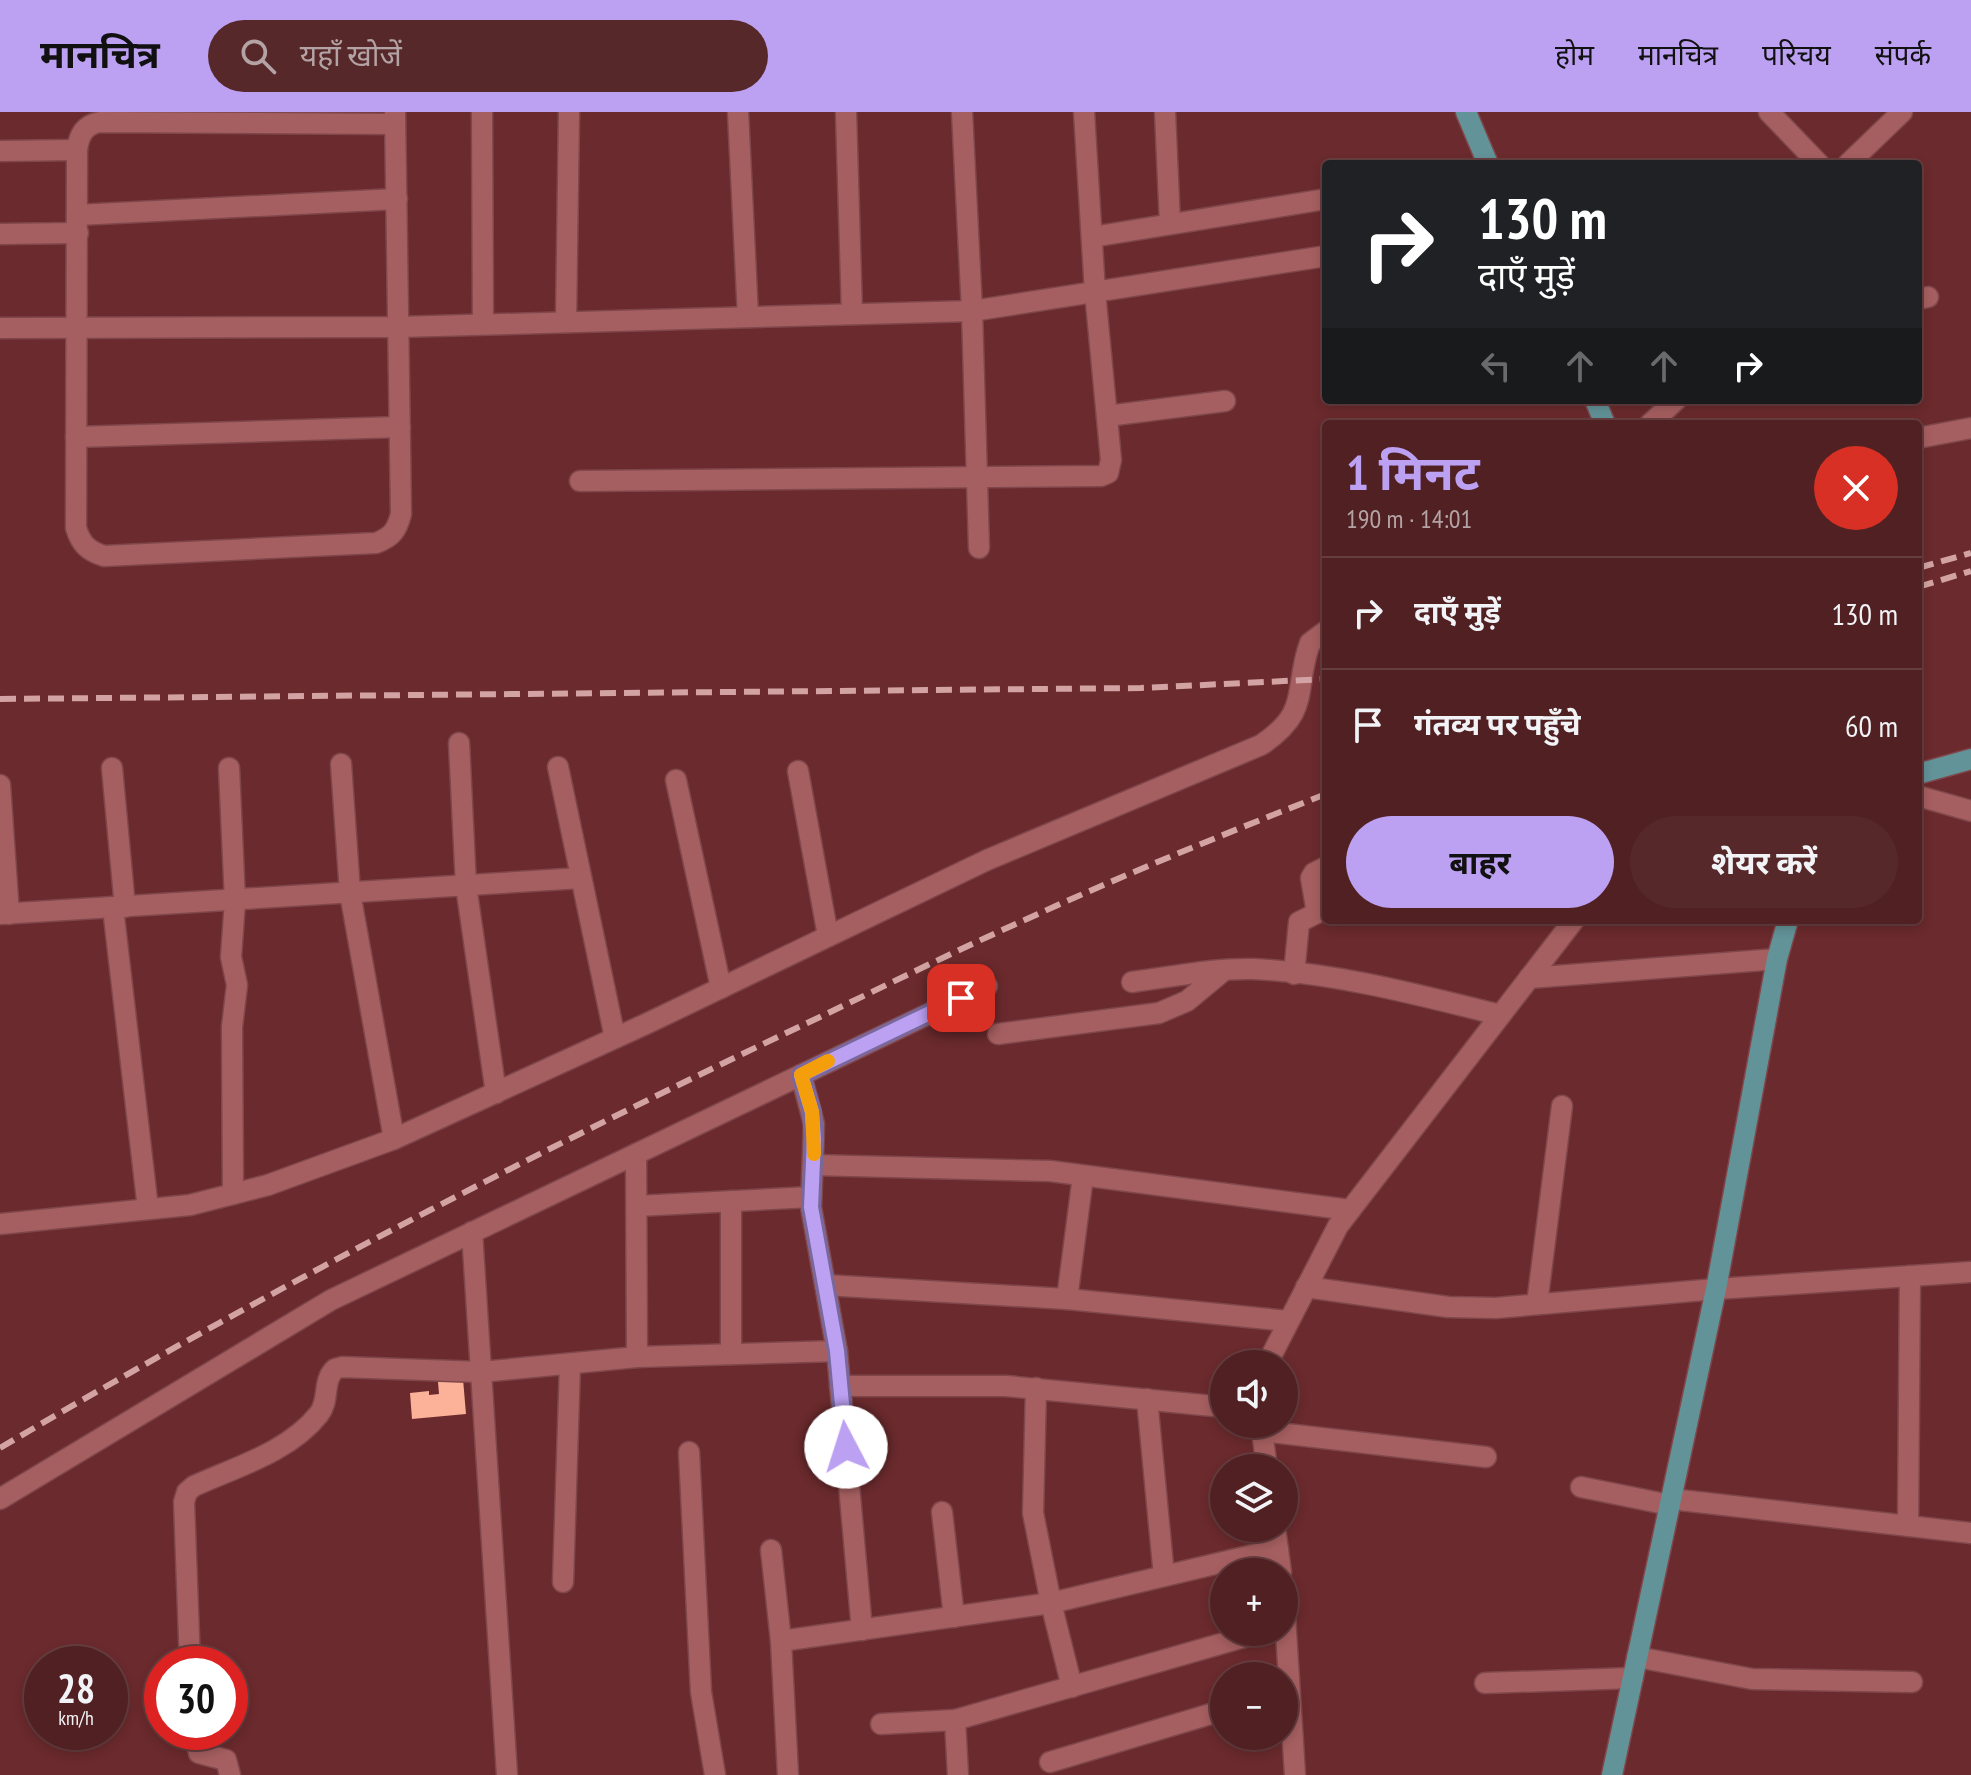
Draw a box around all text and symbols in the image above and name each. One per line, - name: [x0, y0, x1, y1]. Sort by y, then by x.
- search box: [208, 20, 768, 92]
- text: मानचित्र: [40, 29, 160, 78]
- icon: search: [236, 34, 280, 78]
- text: यहाँ खोजें: [300, 35, 402, 74]
- text: होम: [1555, 36, 1594, 73]
- text: मानचित्र: [1638, 36, 1718, 73]
- text: परिचय: [1762, 36, 1831, 73]
- text: संपर्क: [1875, 36, 1931, 73]
- text: 130 m: [1478, 182, 1607, 254]
- icon: right: [1346, 192, 1450, 296]
- text: दाएँ मुड़ें: [1478, 252, 1575, 299]
- icon: left: [1474, 344, 1518, 388]
- icon: ahead: [1558, 344, 1602, 388]
- icon: ahead: [1642, 344, 1686, 388]
- icon: right: [1726, 344, 1770, 388]
- text: 1 मिनट: [1346, 441, 1480, 503]
- button: close: [1814, 446, 1898, 530]
- text: 190 m · 14:01: [1346, 502, 1472, 535]
- icon: right: [1346, 591, 1390, 635]
- text: दाएँ मुड़ें: [1414, 592, 1501, 631]
- text: 130 m: [1832, 594, 1898, 633]
- icon: arrive: [1346, 703, 1390, 747]
- text: गंतव्य पर पहुँचे: [1414, 704, 1581, 743]
- text: 60 m: [1845, 706, 1898, 745]
- button: बाहर: [1346, 816, 1614, 908]
- button: शेयर करें: [1630, 816, 1898, 908]
- pin: [927, 964, 995, 1032]
- icon: arrive: [939, 976, 983, 1020]
- map controls: [1210, 1350, 1298, 1750]
- button: sound: [1210, 1350, 1298, 1438]
- position arrow: [804, 1405, 888, 1489]
- button: layers: [1210, 1454, 1298, 1542]
- button: +: [1210, 1558, 1298, 1646]
- speed limit sign: 30: [144, 1646, 248, 1750]
- text: 28: [57, 1662, 95, 1714]
- button: −: [1210, 1662, 1298, 1750]
- text: km/h: [58, 1705, 94, 1731]

